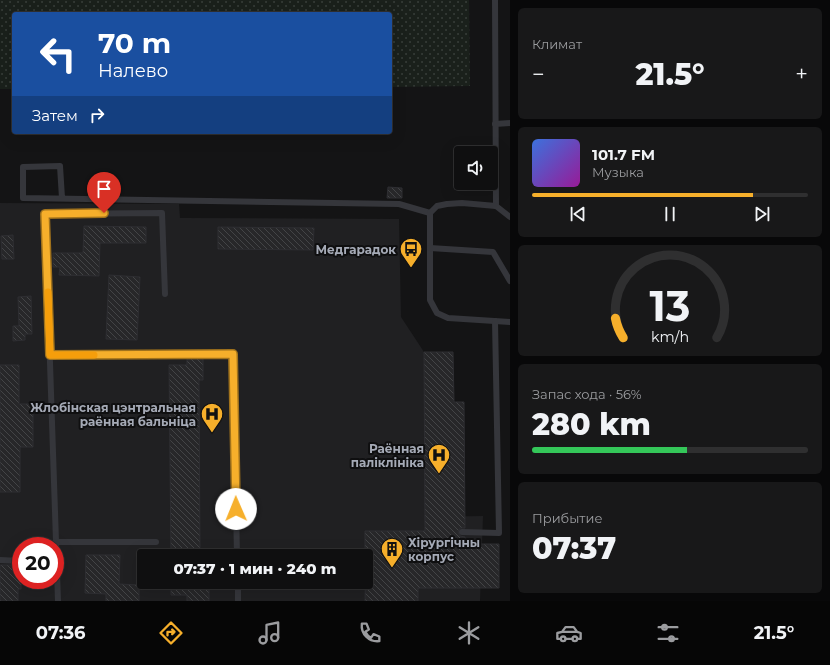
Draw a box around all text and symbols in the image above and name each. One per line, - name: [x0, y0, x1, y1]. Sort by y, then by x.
- text: 70 m: [98, 26, 171, 60]
- icon: left: [32, 28, 84, 80]
- text: Климат: [532, 36, 582, 52]
- text: 21.5°: [635, 56, 705, 93]
- text: Налево: [98, 60, 168, 82]
- text: −: [532, 61, 545, 88]
- text: +: [795, 61, 808, 88]
- icon: right: [86, 104, 108, 126]
- text: Затем: [32, 106, 78, 125]
- text: 101.7 FM: [592, 145, 655, 164]
- map controls: [454, 146, 498, 190]
- button: sound: [454, 146, 498, 190]
- text: Музыка: [592, 164, 644, 180]
- pin: [87, 172, 121, 213]
- icon: arrive: [93, 178, 115, 200]
- icon: previous: [567, 203, 589, 225]
- icon: pause: [659, 203, 681, 225]
- icon: next: [751, 203, 773, 225]
- bus stop icon: Медгарадок: [398, 236, 424, 269]
- place label: Медгарадок: [316, 242, 396, 257]
- text: 13: [650, 281, 690, 331]
- text: km/h: [651, 328, 689, 346]
- text: Запас хода · 56%: [532, 386, 642, 402]
- place label: Жлобінская цэнтральная раённая бальніца: [30, 400, 196, 429]
- hospital icon: Жлобінская цэнтральная раённая бальніца: [199, 401, 225, 434]
- text: 280 km: [532, 406, 651, 443]
- place label: Раённая паліклініка: [351, 441, 424, 470]
- hospital icon: Раённая паліклініка: [426, 442, 452, 475]
- position arrow: [215, 488, 257, 530]
- text: Прибытие: [532, 510, 603, 526]
- text: 07:37: [532, 530, 616, 567]
- place label: Хірургічны корпус: [408, 535, 480, 564]
- building icon: Хірургічны корпус: [379, 536, 405, 569]
- speed limit sign: 20: [12, 537, 64, 589]
- text: 07:37 · 1 мин · 240 m: [173, 559, 337, 578]
- icon: directions: [157, 619, 185, 647]
- icon: music: [256, 619, 284, 647]
- icon: phone: [356, 619, 384, 647]
- icon: climate: [455, 619, 483, 647]
- icon: car: [555, 619, 583, 647]
- icon: filters: [654, 619, 682, 647]
- text: 07:36: [36, 622, 86, 644]
- text: 21.5°: [754, 622, 794, 644]

